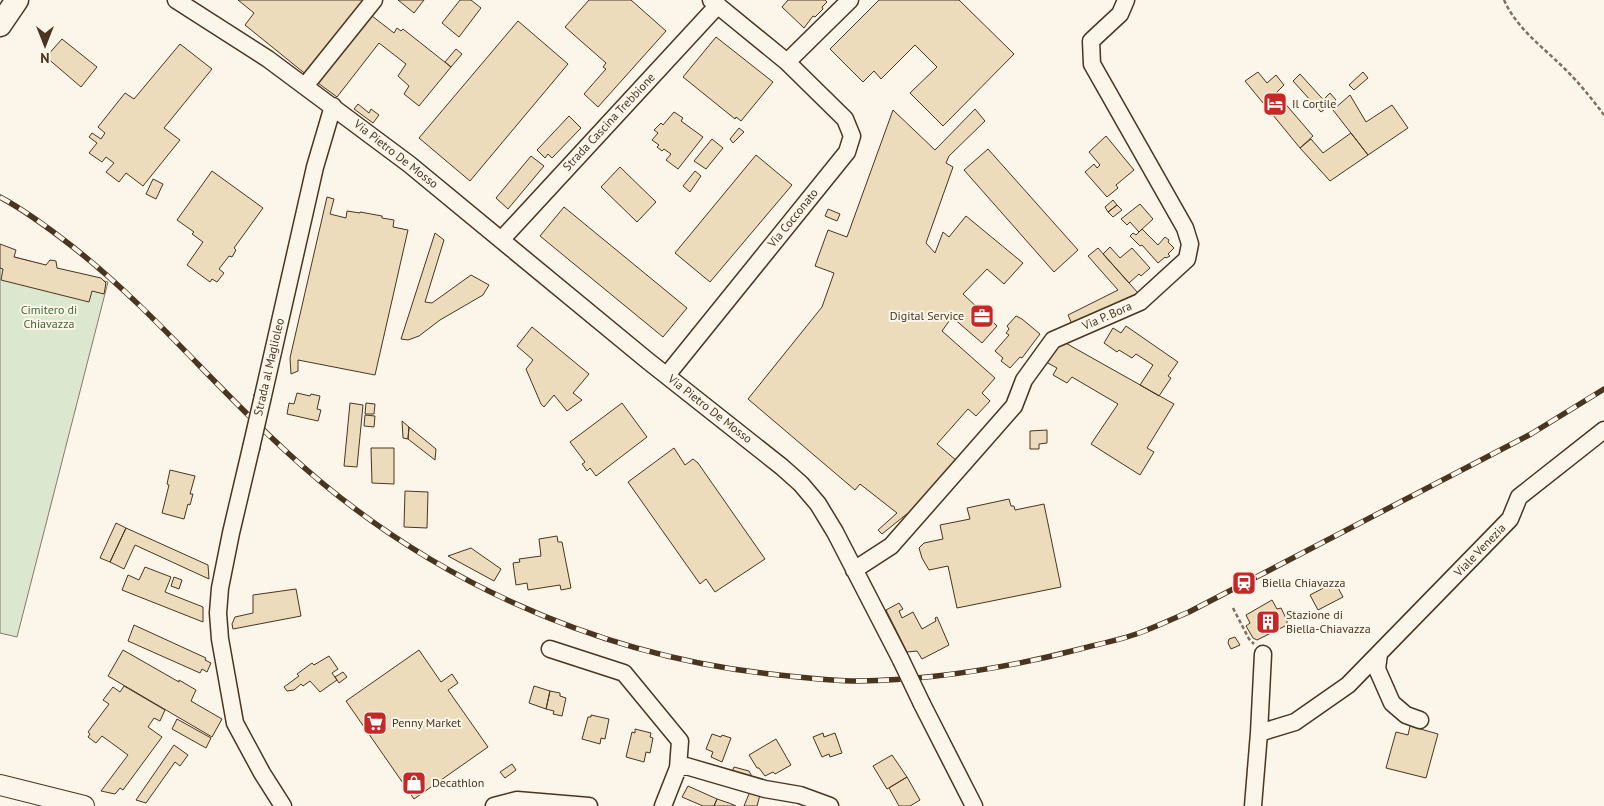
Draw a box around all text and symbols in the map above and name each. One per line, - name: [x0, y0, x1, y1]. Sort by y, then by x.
- north arrow: [20, 20, 70, 70]
- text: N: [40, 49, 50, 67]
- street label: Strada Cascina Trebbione: [559, 70, 658, 174]
- hotel icon: Il Cortile: [1262, 91, 1288, 117]
- place label: Il Cortile: [1292, 96, 1336, 111]
- street label: Via Pietro De Mosso: [350, 115, 441, 191]
- street label: Via Cocconato: [764, 185, 821, 251]
- street label: Via P. Bora: [1079, 298, 1134, 334]
- park label: Cimitero di Chiavazza: [21, 302, 77, 331]
- office icon: Digital Service: [969, 303, 995, 329]
- place label: Digital Service: [890, 308, 964, 323]
- street label: Strada al Maglioleo: [250, 317, 287, 417]
- street label: Via Pietro De Mosso: [664, 370, 755, 446]
- street label: Viale Venezia: [1450, 520, 1509, 580]
- station icon: Biella Chiavazza: [1231, 570, 1257, 596]
- place label: Biella Chiavazza: [1262, 575, 1346, 590]
- place label: Stazione di Biella-Chiavazza: [1286, 607, 1371, 636]
- building icon: Stazione di Biella-Chiavazza: [1255, 609, 1281, 635]
- supermarket icon: Penny Market: [362, 710, 388, 736]
- place label: Penny Market: [392, 715, 461, 730]
- shop icon: Decathlon: [401, 770, 427, 796]
- place label: Decathlon: [432, 775, 484, 790]

